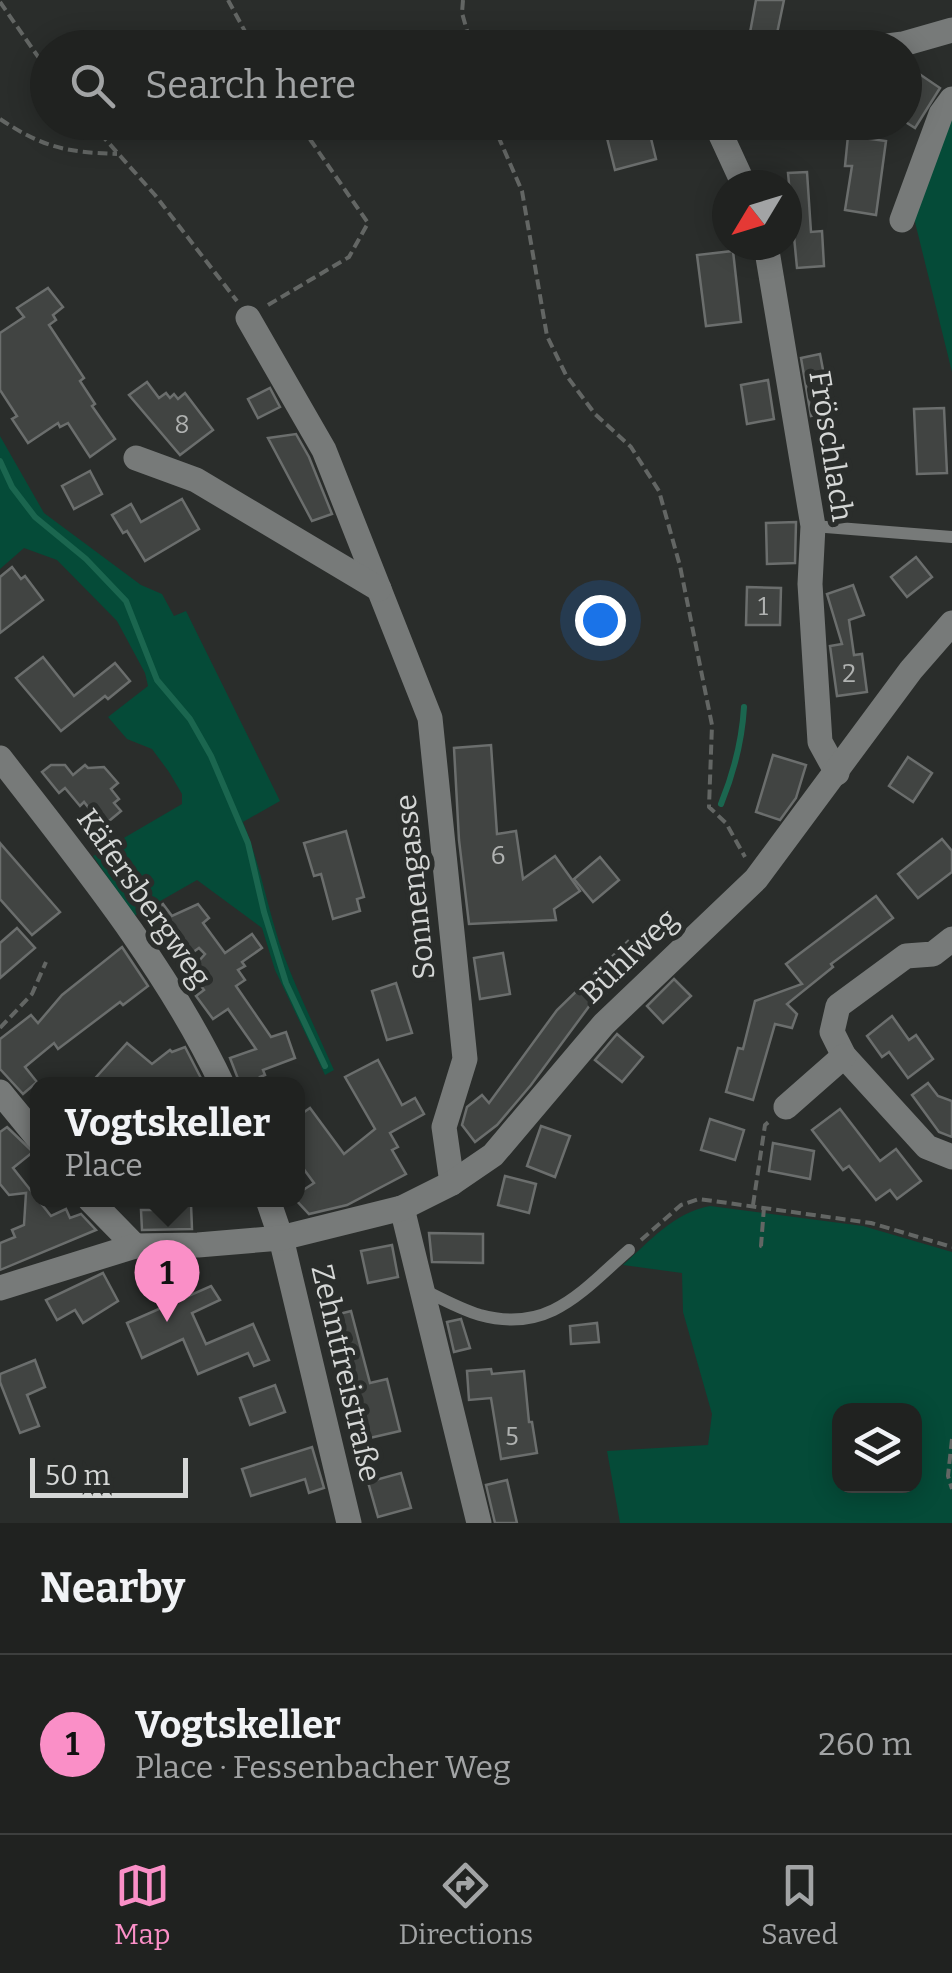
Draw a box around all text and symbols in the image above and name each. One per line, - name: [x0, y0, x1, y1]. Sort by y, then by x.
- search box: [30, 30, 922, 140]
- icon: search: [65, 58, 120, 113]
- text: Search here: [145, 62, 356, 108]
- north arrow: [712, 170, 802, 260]
- street label: Fröschlach: [801, 368, 861, 524]
- house number: 8: [174, 410, 190, 440]
- house number: 1: [758, 592, 768, 622]
- your location: [575, 595, 626, 646]
- house number: 2: [842, 659, 856, 689]
- street label: Sonnengasse: [387, 793, 443, 981]
- street label: Käfersbergweg: [69, 802, 219, 994]
- house number: 6: [491, 841, 505, 871]
- street label: Bühlweg: [573, 901, 685, 1011]
- popup: [30, 1077, 305, 1207]
- text: Vogtskeller: [65, 1100, 270, 1146]
- text: Place: [65, 1146, 143, 1184]
- pin: 1: [134, 1240, 200, 1322]
- street label: Zehntfreistraße: [304, 1261, 388, 1485]
- map controls: [832, 1403, 922, 1493]
- button: layers: [832, 1403, 922, 1493]
- house number: 5: [505, 1422, 519, 1452]
- scale bar: [30, 1453, 188, 1498]
- text: 50 m: [45, 1459, 110, 1492]
- text: Nearby: [40, 1563, 185, 1613]
- text: Vogtskeller: [135, 1702, 341, 1748]
- text: 1: [66, 1725, 79, 1763]
- text: 260 m: [818, 1725, 912, 1763]
- text: Place · Fessenbacher Weg: [135, 1748, 511, 1786]
- tab: Map: [114, 1858, 170, 1951]
- tab: Directions: [398, 1858, 533, 1951]
- tab: Saved: [761, 1858, 838, 1951]

